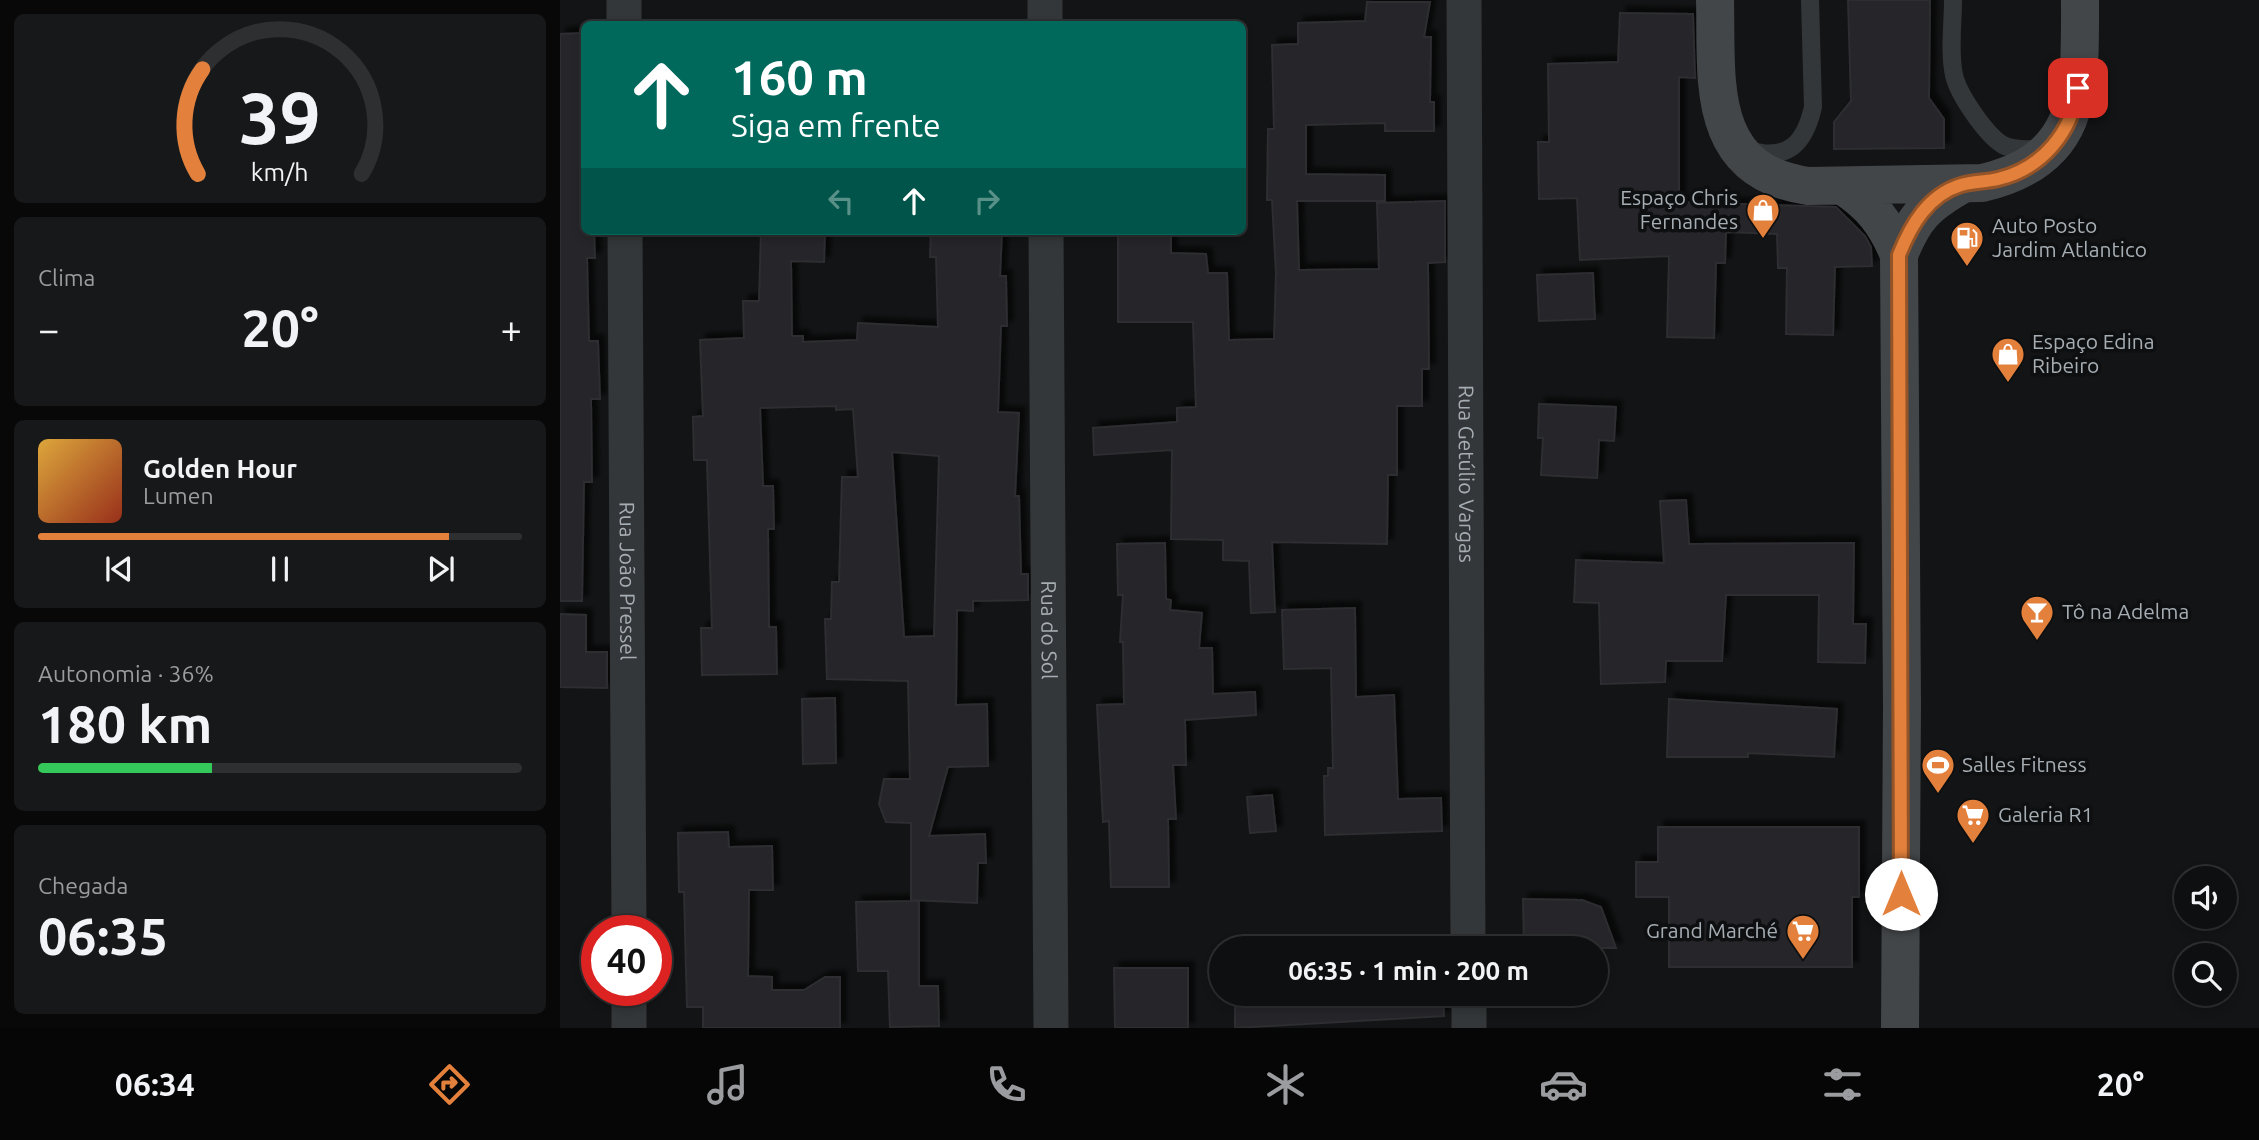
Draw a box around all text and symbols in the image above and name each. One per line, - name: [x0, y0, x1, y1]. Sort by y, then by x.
- icon: ahead: [616, 49, 707, 140]
- text: 160 m: [731, 49, 868, 104]
- pin: [2048, 58, 2108, 118]
- icon: arrive: [2059, 69, 2097, 107]
- text: 39: [239, 77, 321, 159]
- text: Siga em frente: [731, 107, 941, 143]
- text: km/h: [251, 158, 309, 186]
- icon: left: [822, 182, 860, 220]
- icon: ahead: [895, 182, 933, 220]
- icon: right: [968, 182, 1006, 220]
- place label: Espaço Chris Fernandes: [1620, 185, 1738, 233]
- shop icon: Espaço Chris Fernandes: [1744, 191, 1782, 240]
- place label: Auto Posto Jardim Atlantico: [1992, 213, 2147, 261]
- fuel station icon: Auto Posto Jardim Atlantico: [1948, 219, 1986, 268]
- text: Clima: [38, 265, 95, 290]
- text: 20°: [241, 299, 319, 357]
- text: −: [38, 308, 59, 350]
- text: +: [501, 308, 522, 350]
- place label: Espaço Edina Ribeiro: [2032, 329, 2155, 377]
- shop icon: Espaço Edina Ribeiro: [1989, 335, 2027, 384]
- street label: Rua Getúlio Vargas: [1455, 385, 1479, 563]
- text: Golden Hour: [143, 454, 297, 483]
- text: Lumen: [143, 483, 214, 508]
- street label: Rua João Pressel: [616, 502, 640, 660]
- icon: previous: [100, 550, 138, 588]
- icon: pause: [261, 550, 299, 588]
- icon: next: [422, 550, 460, 588]
- street label: Rua do Sol: [1037, 580, 1062, 680]
- bar icon: Tô na Adelma: [2018, 593, 2056, 642]
- place label: Tô na Adelma: [2062, 599, 2189, 623]
- text: Autonomia · 36%: [38, 661, 214, 686]
- text: 180 km: [38, 695, 212, 753]
- sports icon: Salles Fitness: [1919, 746, 1957, 795]
- place label: Salles Fitness: [1962, 752, 2087, 776]
- supermarket icon: Galeria R1: [1954, 796, 1992, 845]
- place label: Galeria R1: [1998, 802, 2093, 826]
- position arrow: [1864, 857, 1938, 931]
- map controls: [2174, 866, 2237, 1006]
- button: sound: [2174, 866, 2237, 929]
- text: Chegada: [38, 873, 128, 898]
- text: 06:35: [38, 907, 168, 965]
- supermarket icon: Grand Marché: [1784, 912, 1822, 961]
- speed limit sign: 40: [581, 915, 672, 1006]
- place label: Grand Marché: [1646, 918, 1778, 942]
- button: search: [2174, 943, 2237, 1006]
- text: 06:35 · 1 min · 200 m: [1288, 956, 1529, 985]
- icon: directions: [425, 1060, 474, 1109]
- icon: music: [703, 1060, 752, 1109]
- icon: phone: [982, 1060, 1031, 1109]
- icon: climate: [1261, 1060, 1310, 1109]
- icon: car: [1539, 1060, 1588, 1109]
- icon: filters: [1818, 1060, 1867, 1109]
- text: 06:34: [115, 1066, 195, 1102]
- text: 20°: [2097, 1066, 2144, 1102]

